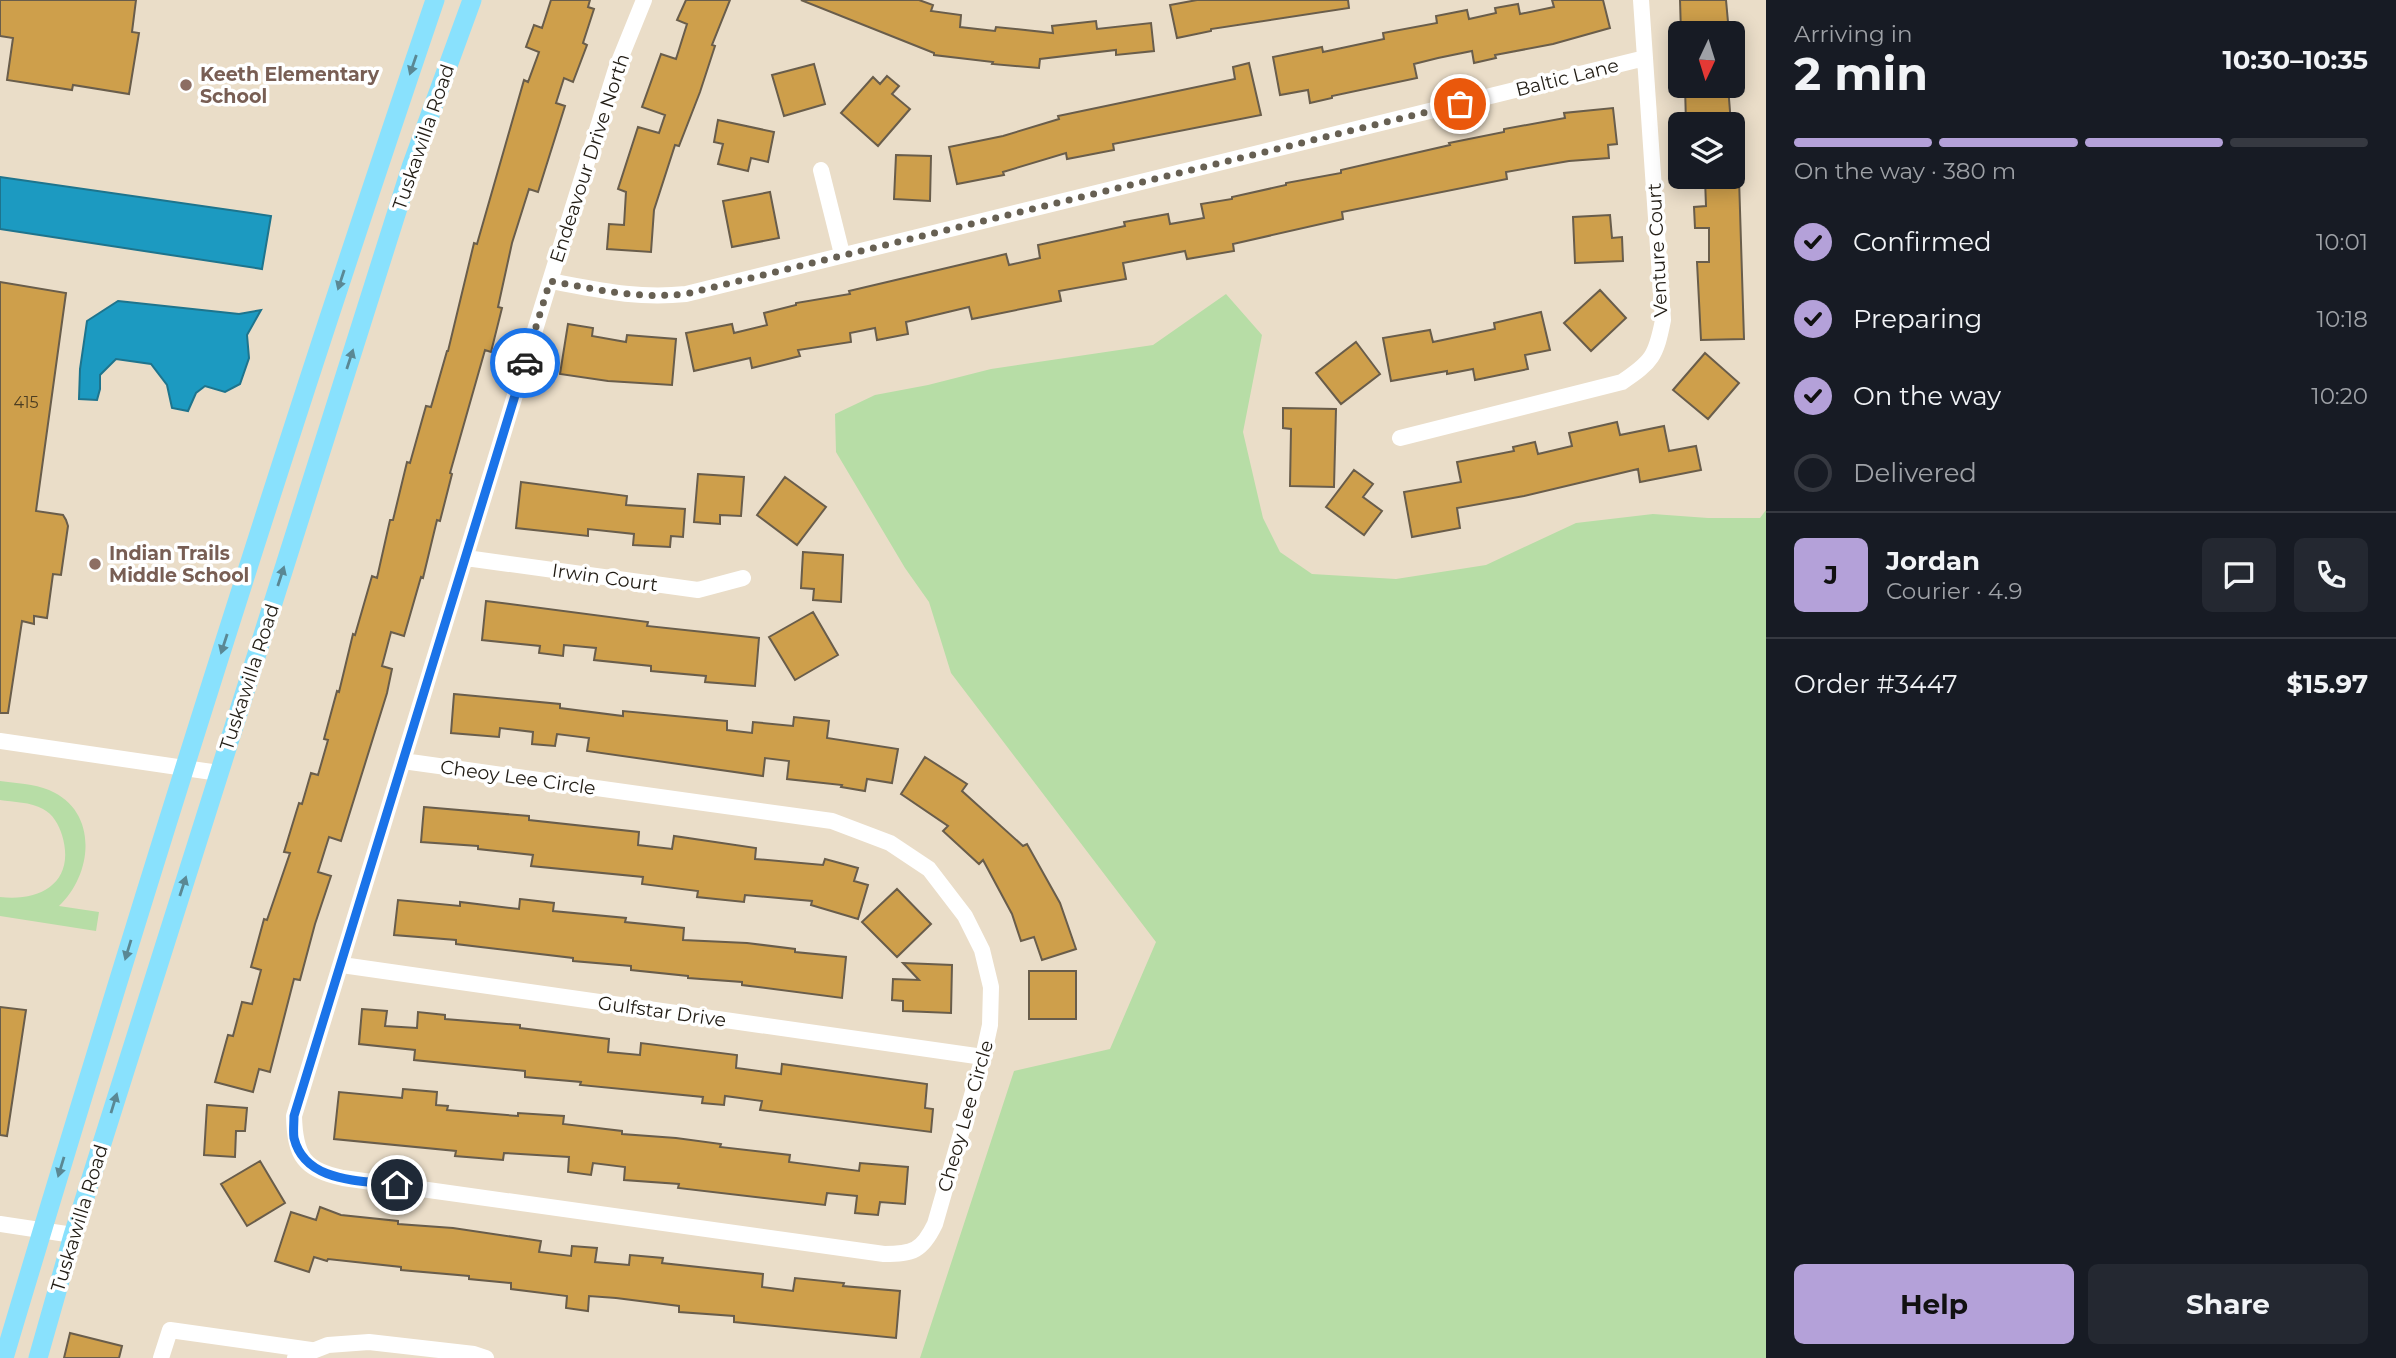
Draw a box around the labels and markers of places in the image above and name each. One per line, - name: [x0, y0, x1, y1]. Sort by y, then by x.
- place label: Keeth Elementary School: [200, 63, 380, 108]
- pin: [1430, 74, 1490, 134]
- marker: Keeth Elementary School: [178, 77, 194, 93]
- place label: Indian Trails Middle School: [109, 542, 249, 587]
- marker: Indian Trails Middle School: [87, 556, 103, 572]
- pin: [367, 1155, 427, 1215]

